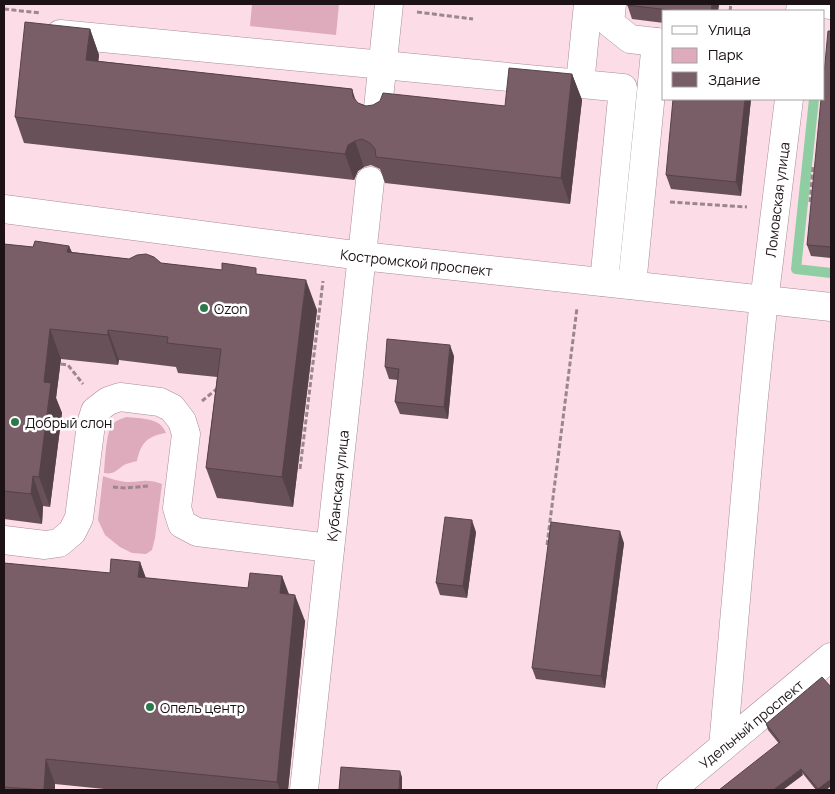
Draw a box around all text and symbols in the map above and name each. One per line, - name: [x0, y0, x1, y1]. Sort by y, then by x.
- legend: [662, 10, 825, 100]
- text: Улица: [708, 19, 751, 40]
- text: Парк: [708, 44, 744, 65]
- text: Здание: [708, 69, 761, 90]
- street label: Ломовская улица: [760, 141, 793, 258]
- street label: Костромской проспект: [339, 244, 494, 280]
- place label: Ozon: [214, 299, 248, 318]
- marker: Ozon: [198, 302, 210, 314]
- place label: Добрый слон: [25, 413, 112, 432]
- marker: Добрый слон: [9, 416, 21, 428]
- street label: Кубанская улица: [321, 429, 352, 542]
- street label: Удельный проспект: [695, 675, 807, 773]
- place label: Опель центр: [160, 698, 245, 717]
- marker: Опель центр: [144, 701, 156, 713]

